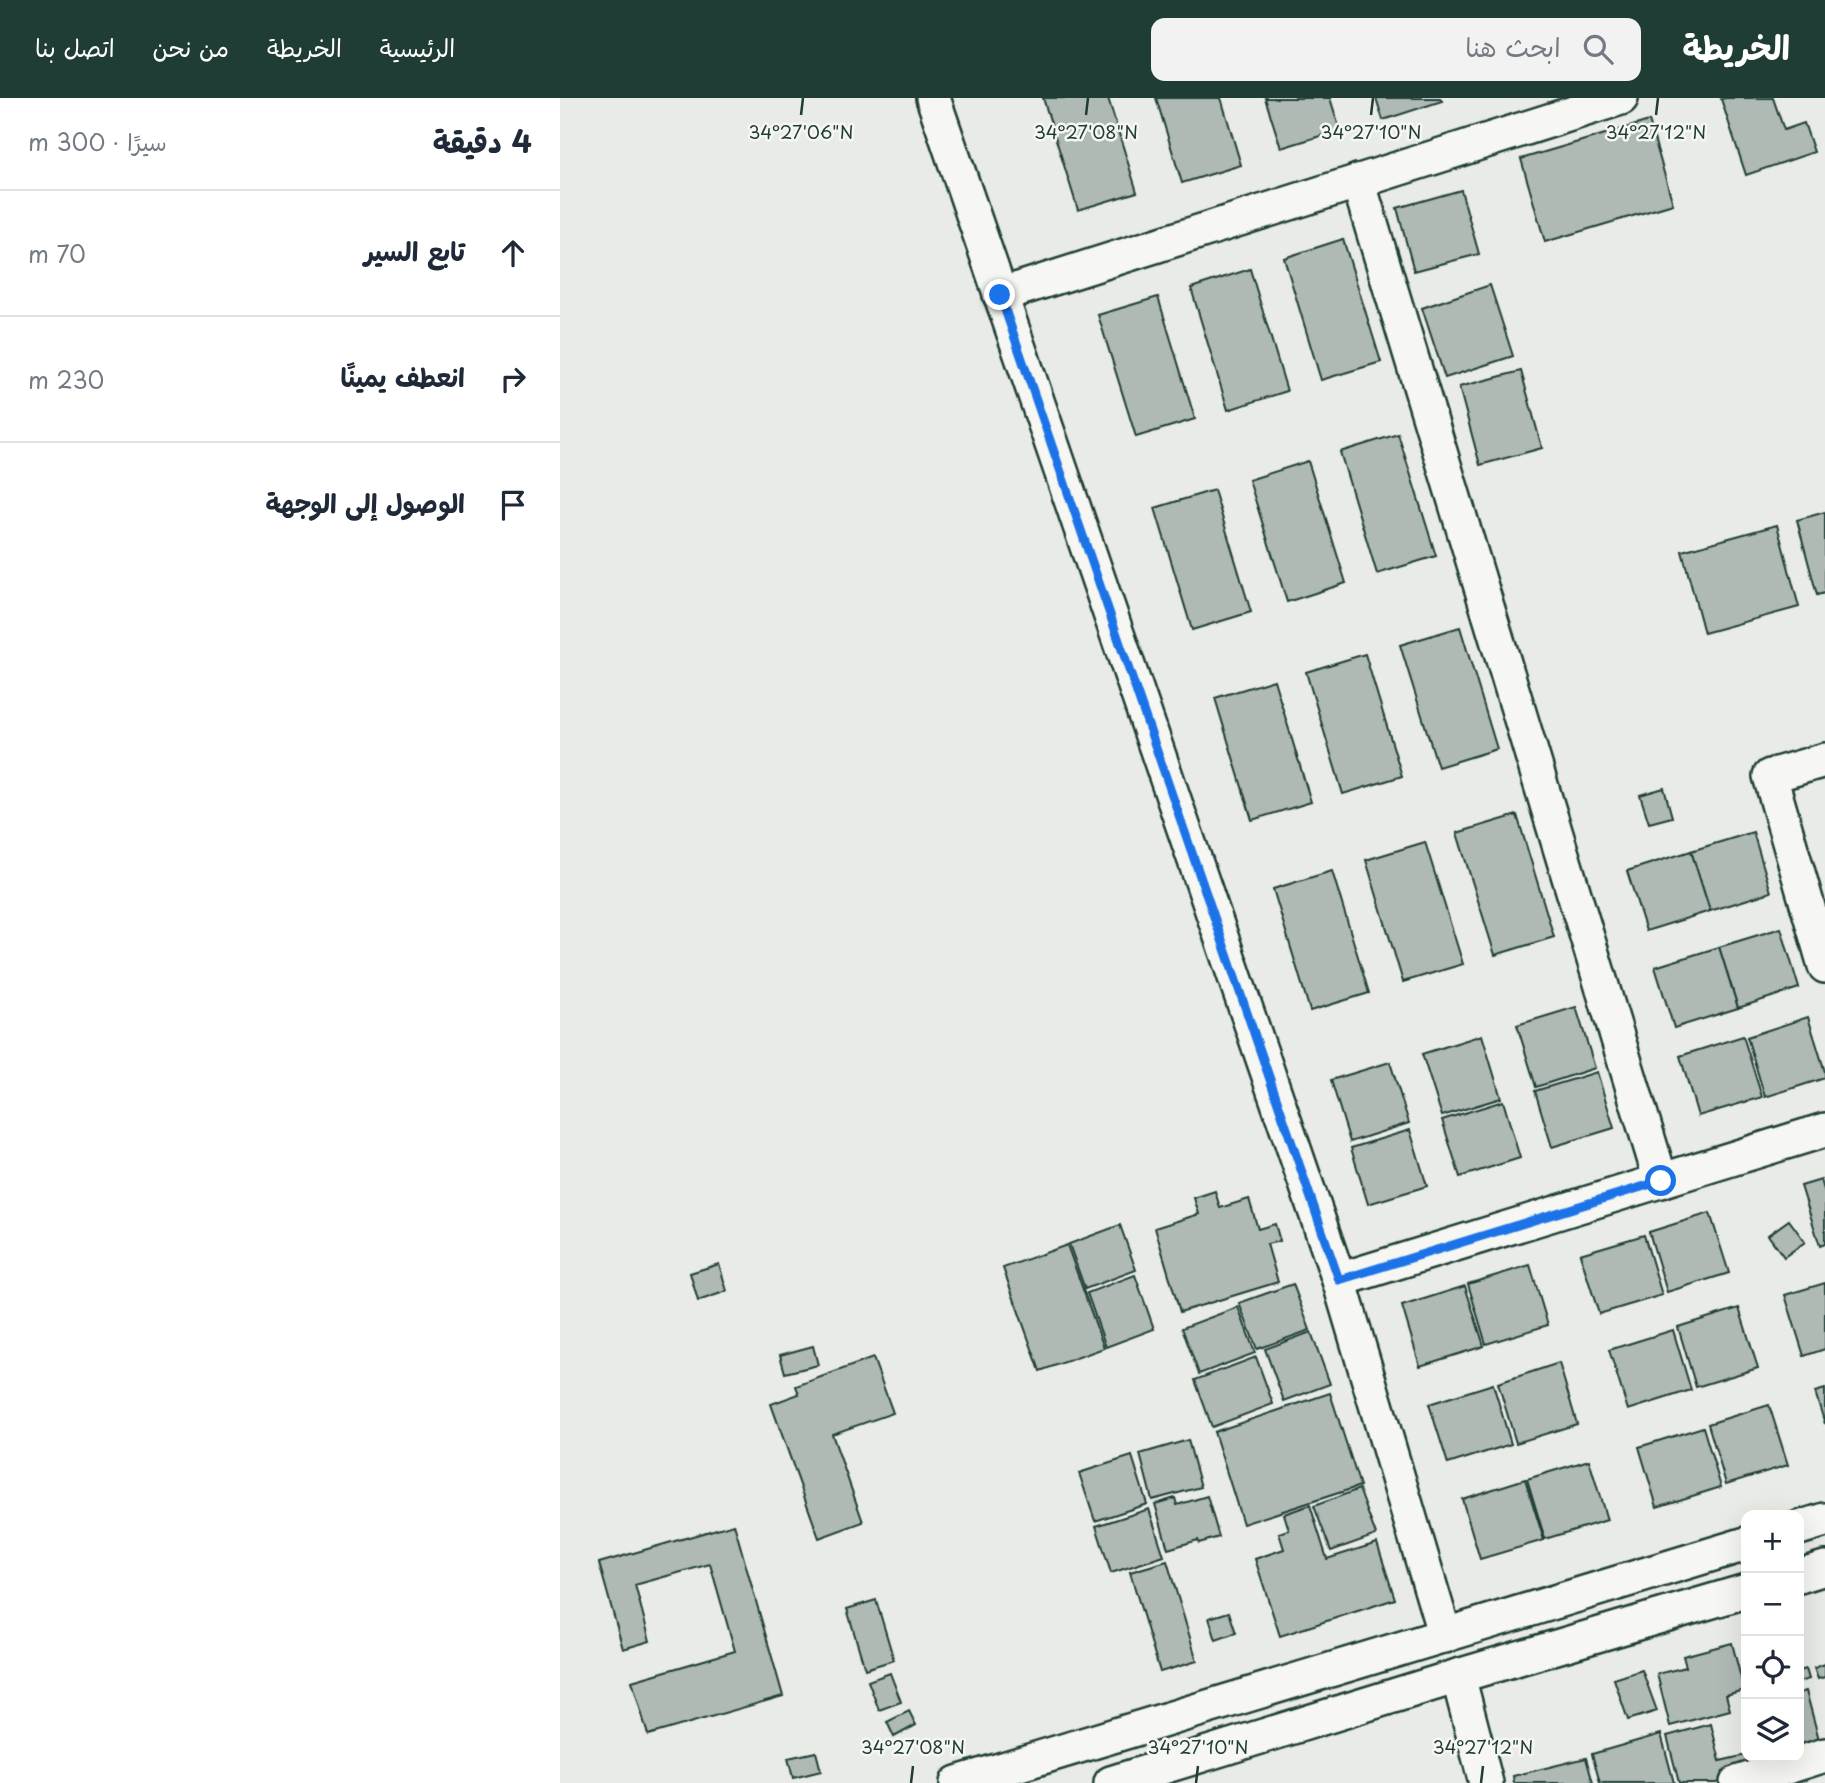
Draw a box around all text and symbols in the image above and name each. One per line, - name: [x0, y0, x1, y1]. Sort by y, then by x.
- search box: [1151, 18, 1641, 81]
- text: الخريطة: [1683, 21, 1790, 71]
- text: ابحث هنا: [1465, 27, 1561, 66]
- text: اتصل بنا: [35, 29, 115, 65]
- text: من نحن: [153, 29, 229, 65]
- text: الخريطة: [267, 29, 342, 65]
- text: الرئيسية: [380, 29, 455, 65]
- icon: search: [1579, 30, 1617, 68]
- text: 4 دقيقة: [433, 118, 532, 163]
- text: 34°27'06"N: [748, 118, 854, 145]
- text: 34°27'08"N: [1034, 118, 1138, 145]
- text: 34°27'10"N: [1321, 118, 1421, 145]
- text: 34°27'12"N: [1606, 118, 1706, 145]
- text: سيرًا · 300 m: [28, 124, 167, 159]
- text: تابع السير: [364, 231, 465, 270]
- icon: ahead: [494, 234, 532, 272]
- text: 70 m: [28, 236, 86, 271]
- route end: [984, 279, 1015, 310]
- text: انعطف يمينًا: [341, 357, 465, 396]
- icon: right: [494, 360, 532, 398]
- text: 230 m: [28, 362, 104, 397]
- text: الوصول إلى الوجهة: [266, 483, 465, 522]
- icon: arrive: [494, 486, 532, 524]
- route start: [1645, 1165, 1676, 1196]
- map controls: [1741, 1510, 1804, 1762]
- button: +: [1741, 1510, 1804, 1573]
- button: −: [1741, 1573, 1804, 1636]
- button: locate: [1741, 1636, 1804, 1699]
- button: layers: [1741, 1699, 1804, 1762]
- text: 34°27'08"N: [861, 1733, 965, 1760]
- text: 34°27'10"N: [1148, 1733, 1248, 1760]
- text: 34°27'12"N: [1433, 1733, 1533, 1760]

